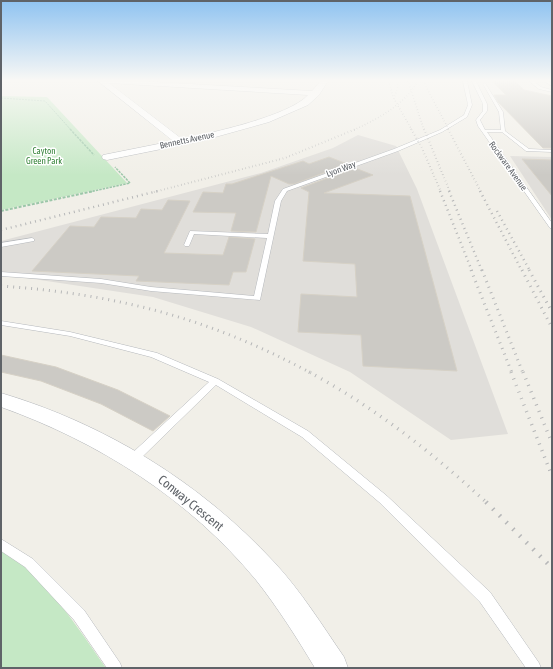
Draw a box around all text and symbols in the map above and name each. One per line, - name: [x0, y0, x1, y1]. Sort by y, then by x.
- street label: Bennetts Avenue: [159, 129, 215, 151]
- street label: Rockware Avenue: [487, 139, 529, 193]
- park label: Cayton Green Park: [26, 146, 62, 166]
- street label: Lyon Way: [325, 159, 357, 179]
- street label: Conway Crescent: [155, 472, 227, 534]

